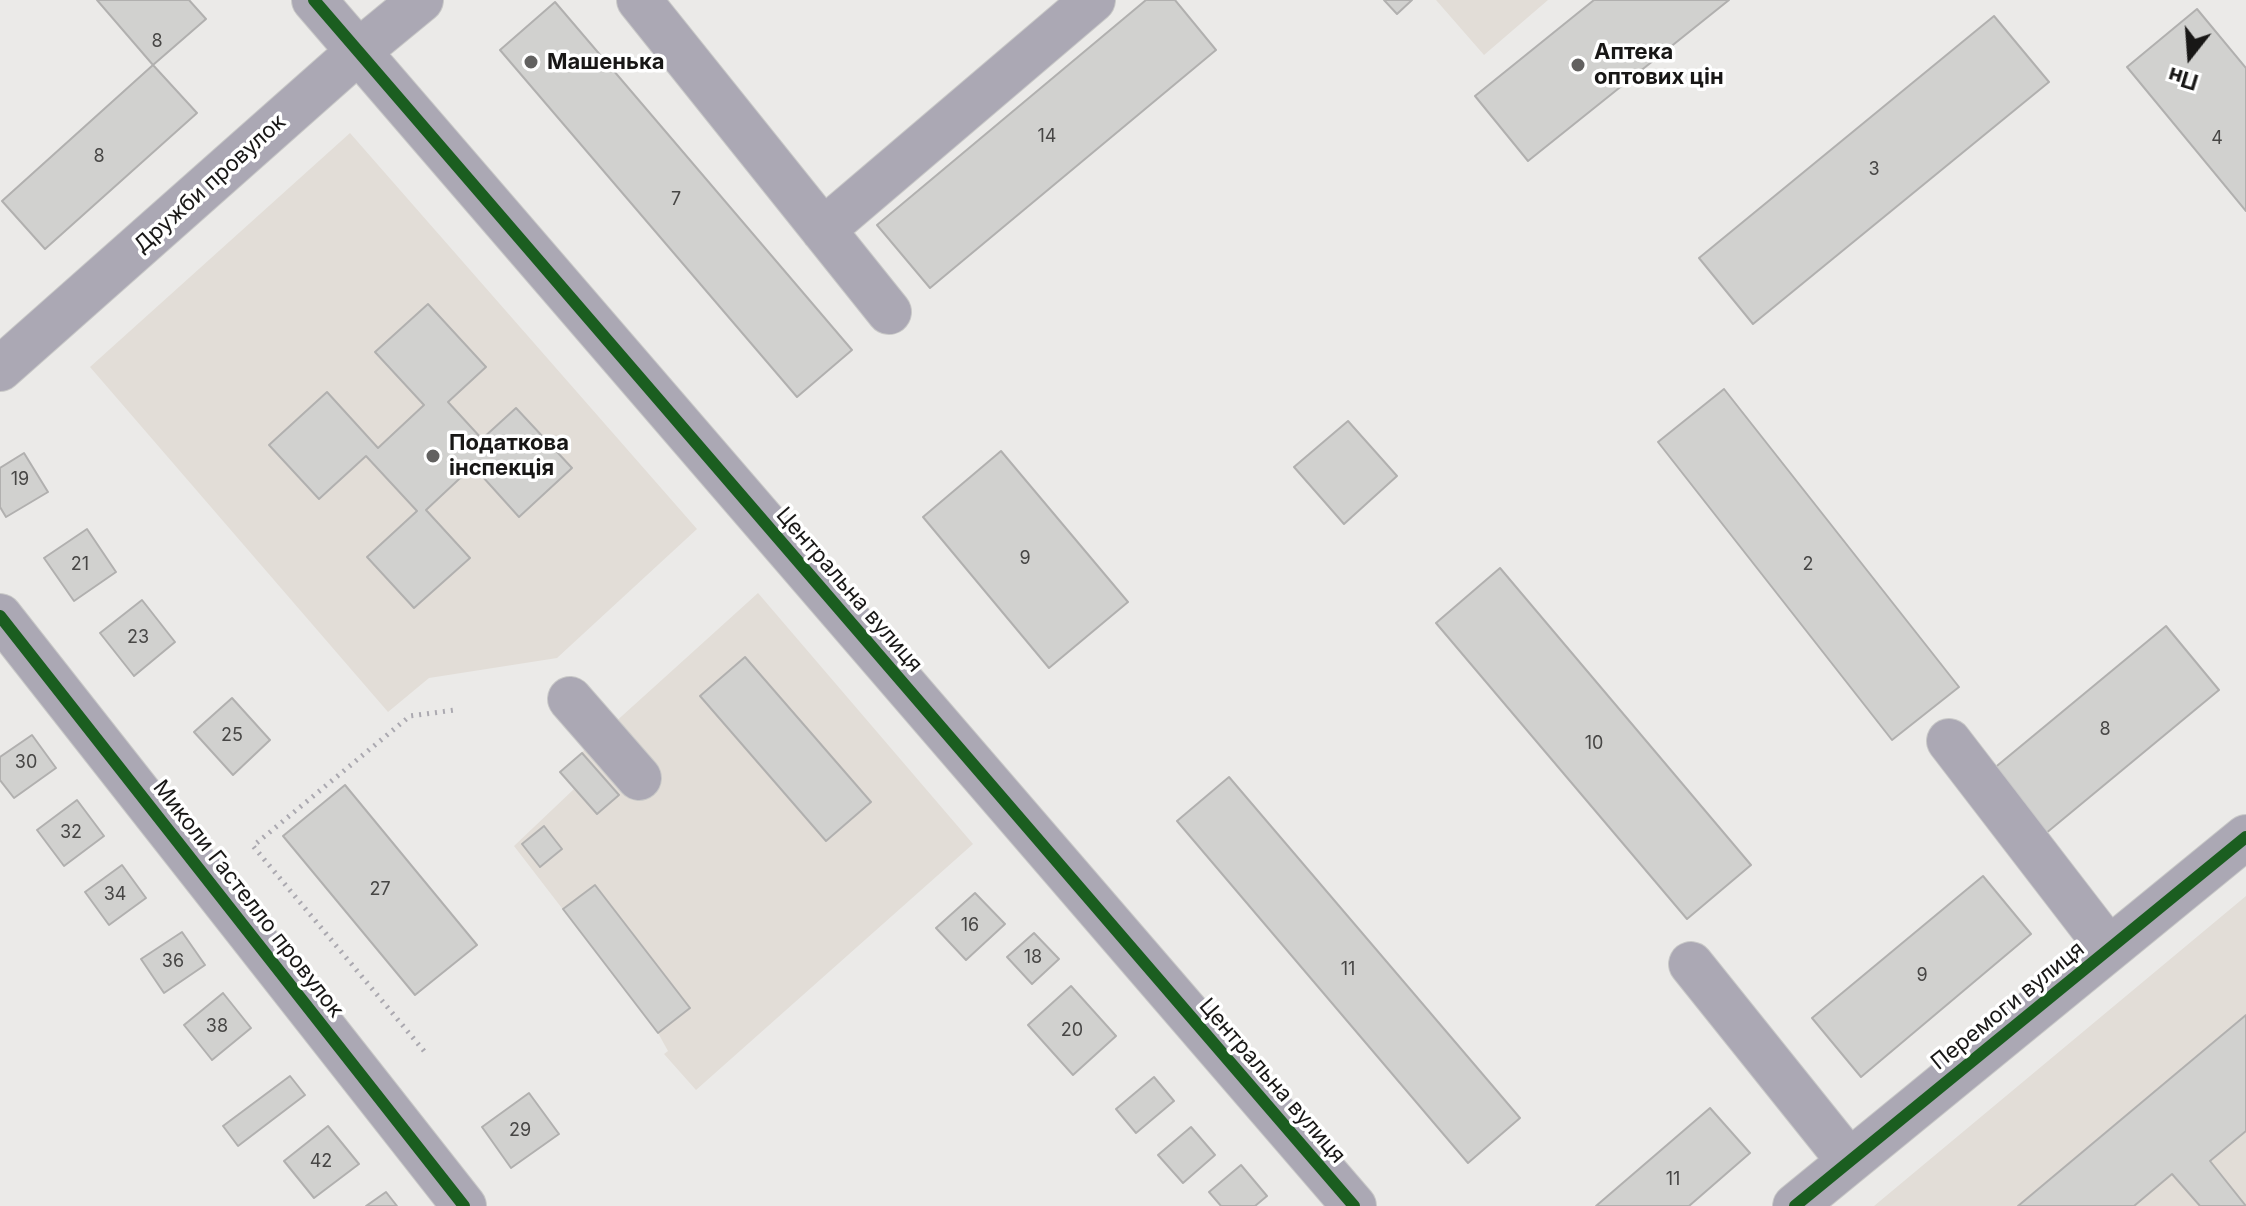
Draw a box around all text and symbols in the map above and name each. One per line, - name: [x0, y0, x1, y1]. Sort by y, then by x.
- north arrow: [2150, 16, 2230, 96]
- house number: 8: [151, 31, 163, 53]
- place label: Аптека оптових цін: [1594, 39, 1724, 90]
- place label: Машенька: [547, 49, 665, 75]
- marker: Машенька: [522, 53, 540, 71]
- marker: Аптека оптових цін: [1569, 56, 1587, 74]
- text: Пн: [2165, 62, 2201, 96]
- street label: Дружби провулок: [129, 109, 291, 259]
- house number: 14: [1038, 126, 1056, 148]
- house number: 4: [2211, 128, 2223, 150]
- house number: 8: [93, 146, 105, 168]
- house number: 3: [1868, 159, 1880, 181]
- house number: 7: [671, 189, 681, 211]
- place label: Податкова інспекція: [449, 430, 569, 482]
- marker: Податкова інспекція: [424, 447, 442, 465]
- house number: 19: [11, 469, 29, 491]
- street label: Центральна вулиця: [770, 502, 928, 678]
- house number: 9: [1019, 548, 1031, 570]
- house number: 21: [71, 554, 89, 576]
- house number: 2: [1803, 554, 1813, 576]
- house number: 23: [127, 627, 149, 649]
- house number: 8: [2099, 719, 2111, 741]
- house number: 25: [221, 725, 243, 747]
- house number: 10: [1585, 733, 1603, 755]
- house number: 30: [15, 752, 37, 774]
- street label: Миколи Гастелло провулок: [147, 775, 349, 1023]
- house number: 32: [60, 822, 82, 844]
- house number: 27: [369, 879, 391, 901]
- house number: 34: [104, 884, 126, 906]
- house number: 16: [961, 915, 979, 937]
- street label: Перемоги вулиця: [1926, 936, 2090, 1076]
- house number: 18: [1024, 947, 1042, 969]
- house number: 36: [162, 951, 184, 973]
- house number: 11: [1341, 959, 1355, 981]
- house number: 9: [1916, 965, 1928, 987]
- street label: Центральна вулиця: [1193, 993, 1351, 1169]
- house number: 38: [206, 1016, 228, 1038]
- house number: 20: [1061, 1020, 1083, 1042]
- house number: 29: [509, 1120, 531, 1142]
- house number: 42: [310, 1151, 332, 1173]
- house number: 11: [1666, 1169, 1680, 1191]

